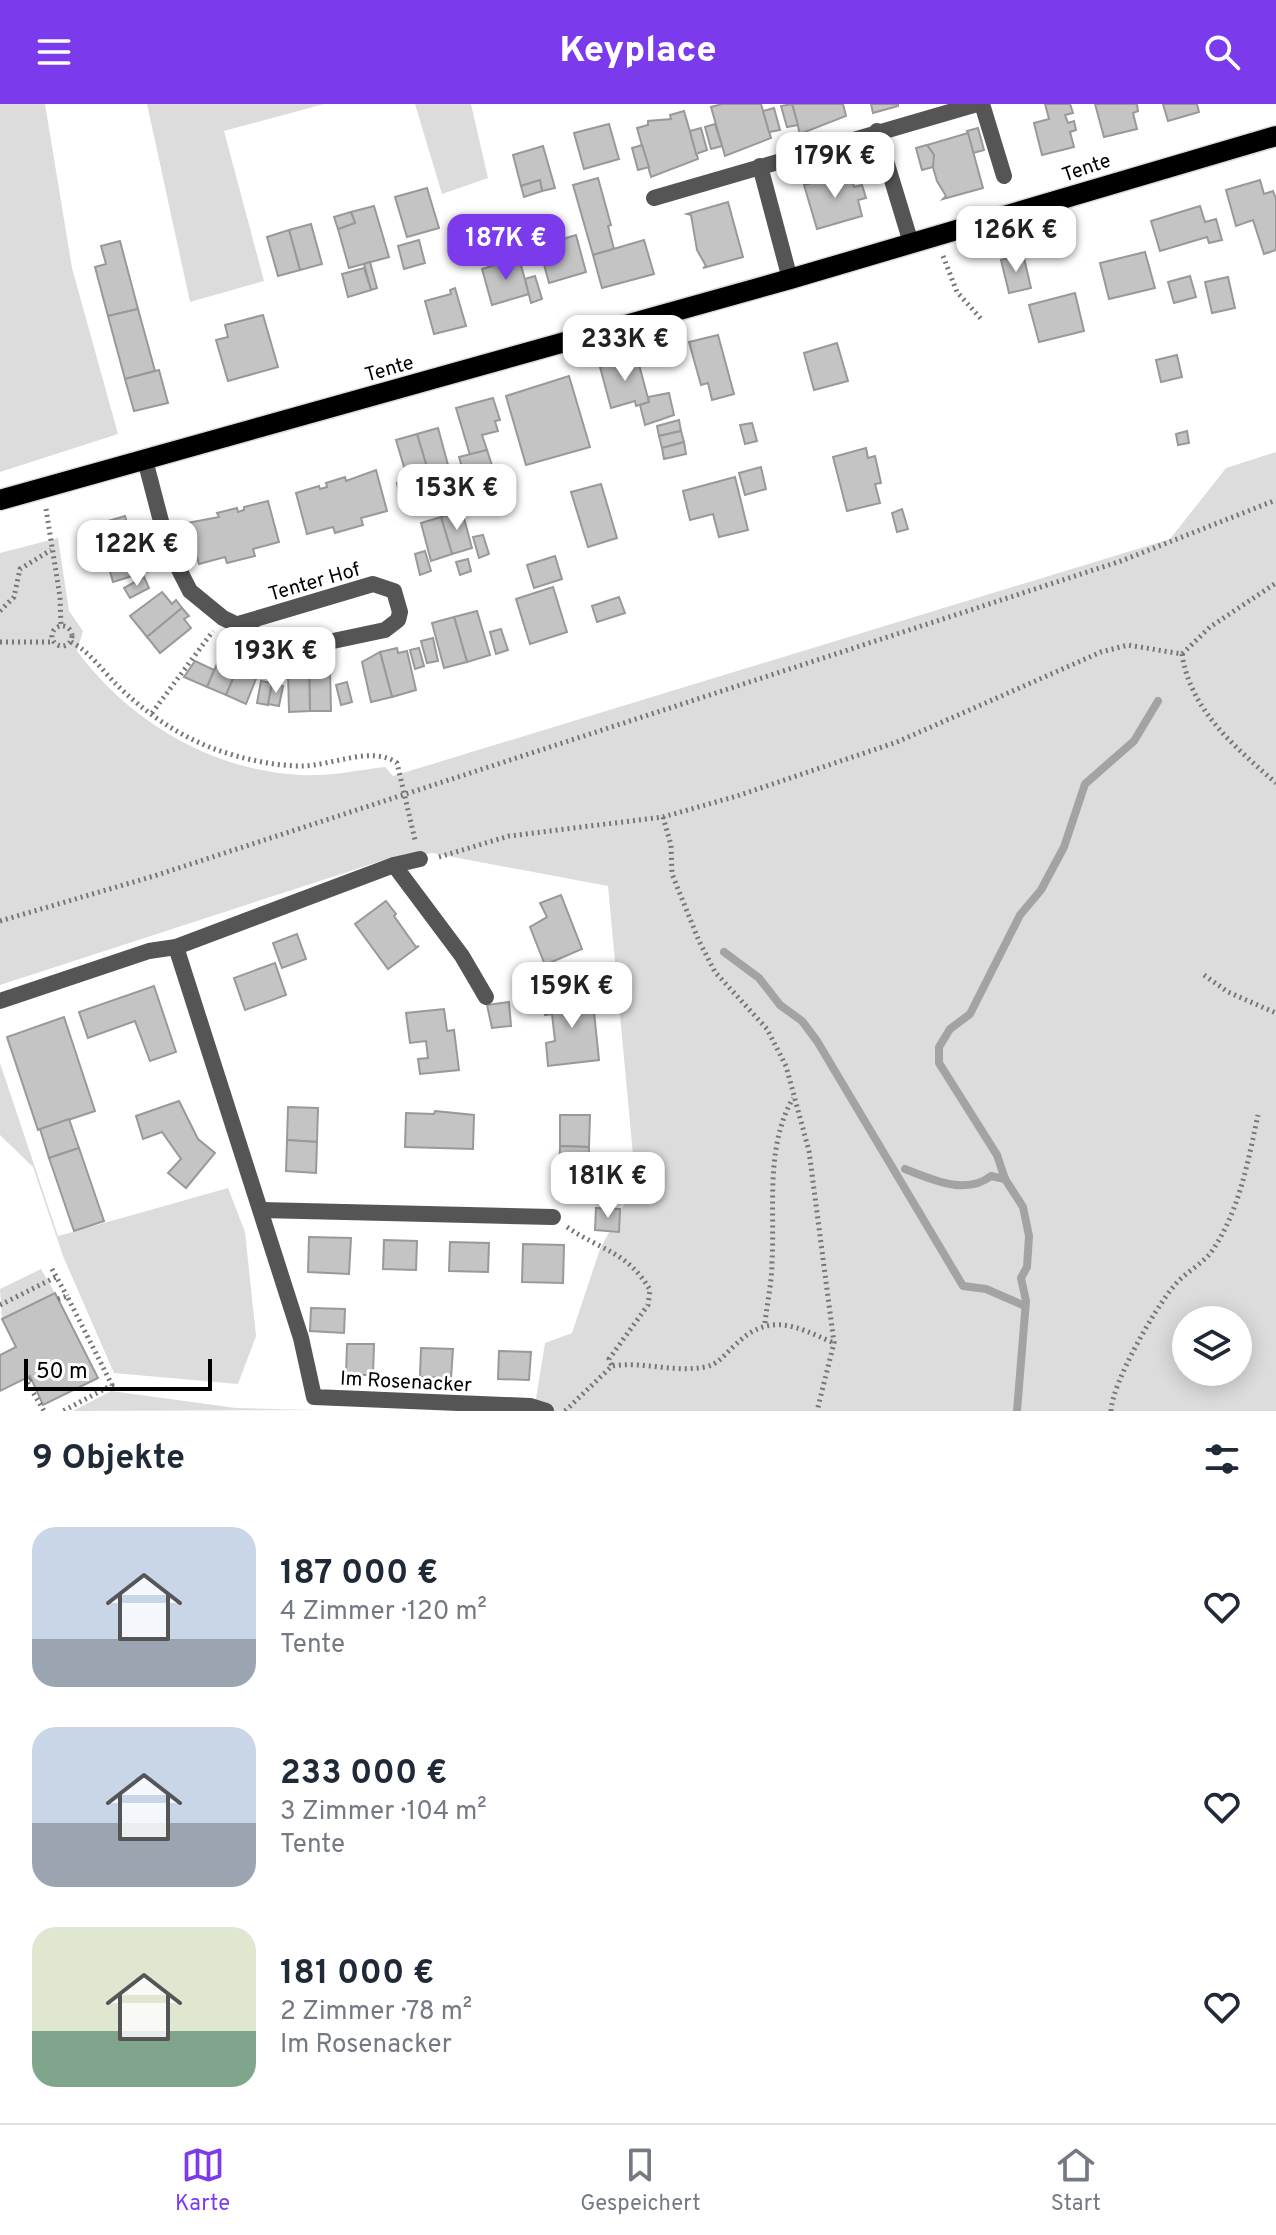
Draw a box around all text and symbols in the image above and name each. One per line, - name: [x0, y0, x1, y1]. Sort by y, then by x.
- text: Keyplace: [559, 29, 717, 75]
- icon: menu: [32, 30, 76, 74]
- icon: search: [1200, 30, 1244, 74]
- pin: 179K €: [770, 132, 900, 200]
- text: 179K €: [794, 141, 876, 174]
- street label: Tente: [1059, 148, 1114, 189]
- pin: 126K €: [951, 206, 1081, 274]
- pin: 187K €: [441, 214, 571, 282]
- text: 126K €: [974, 215, 1058, 248]
- text: 187K €: [465, 223, 547, 256]
- pin: 233K €: [560, 315, 690, 383]
- text: 233K €: [581, 324, 669, 357]
- street label: Tente: [362, 351, 417, 389]
- pin: 153K €: [392, 464, 522, 532]
- text: 153K €: [415, 473, 499, 506]
- pin: 122K €: [72, 520, 202, 588]
- text: 122K €: [95, 529, 179, 562]
- street label: Tenter Hof: [266, 557, 364, 608]
- pin: 193K €: [211, 627, 341, 695]
- text: 193K €: [234, 636, 318, 669]
- pin: 159K €: [507, 962, 637, 1030]
- text: 159K €: [530, 971, 614, 1004]
- pin: 181K €: [543, 1152, 673, 1220]
- text: 181K €: [569, 1161, 647, 1194]
- map controls: [1172, 1306, 1252, 1386]
- button: layers: [1172, 1306, 1252, 1386]
- scale bar: [24, 1355, 212, 1391]
- text: 50 m: [36, 1359, 88, 1386]
- street label: Im Rosenacker: [339, 1367, 473, 1399]
- icon: filters: [1200, 1437, 1244, 1481]
- text: 9 Objekte: [32, 1438, 185, 1481]
- text: 187 000 €: [280, 1553, 438, 1596]
- icon: home: [96, 1559, 192, 1655]
- icon: heart: [1200, 1585, 1244, 1629]
- text: 4 Zimmer · 120 m²: [280, 1596, 487, 1629]
- text: Tente: [280, 1629, 345, 1662]
- text: 233 000 €: [280, 1753, 447, 1796]
- icon: home: [96, 1759, 192, 1855]
- icon: heart: [1200, 1785, 1244, 1829]
- text: 3 Zimmer · 104 m²: [280, 1796, 487, 1829]
- text: Tente: [280, 1829, 345, 1862]
- text: 181 000 €: [280, 1953, 434, 1996]
- icon: home: [96, 1959, 192, 2055]
- icon: heart: [1200, 1985, 1244, 2029]
- text: 2 Zimmer · 78 m²: [280, 1996, 472, 2029]
- text: Im Rosenacker: [280, 2029, 452, 2062]
- tab: Karte: [175, 2143, 230, 2218]
- tab: Gespeichert: [580, 2143, 700, 2218]
- tab: Start: [1051, 2143, 1101, 2218]

